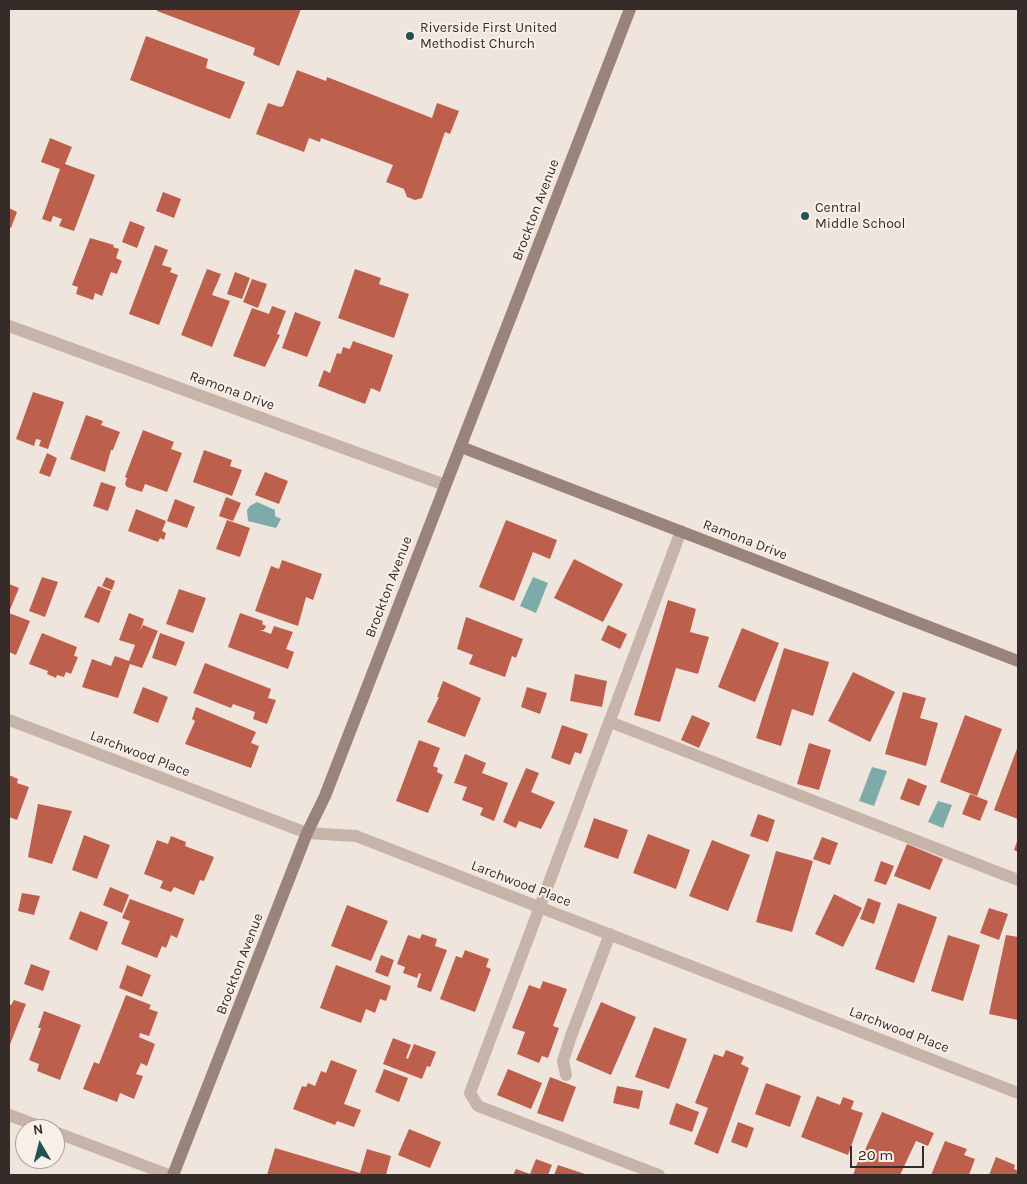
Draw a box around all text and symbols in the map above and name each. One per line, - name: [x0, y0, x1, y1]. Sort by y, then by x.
- place label: Riverside First United Methodist Church: [420, 20, 557, 52]
- marker: Riverside First United Methodist Church: [404, 30, 416, 42]
- street label: Brockton Avenue: [509, 157, 563, 263]
- place label: Central Middle School: [815, 200, 905, 232]
- marker: Central Middle School: [799, 210, 811, 222]
- street label: Ramona Drive: [187, 368, 277, 414]
- street label: Ramona Drive: [700, 516, 790, 564]
- street label: Brockton Avenue: [362, 534, 416, 640]
- street label: Larchwood Place: [88, 727, 192, 781]
- street label: Larchwood Place: [469, 857, 573, 911]
- street label: Brockton Avenue: [213, 911, 267, 1017]
- street label: Larchwood Place: [847, 1003, 951, 1057]
- north arrow: [15, 1119, 65, 1169]
- text: N: [32, 1121, 44, 1139]
- scale bar: [852, 1136, 926, 1168]
- text: 20 m: [858, 1146, 893, 1164]

